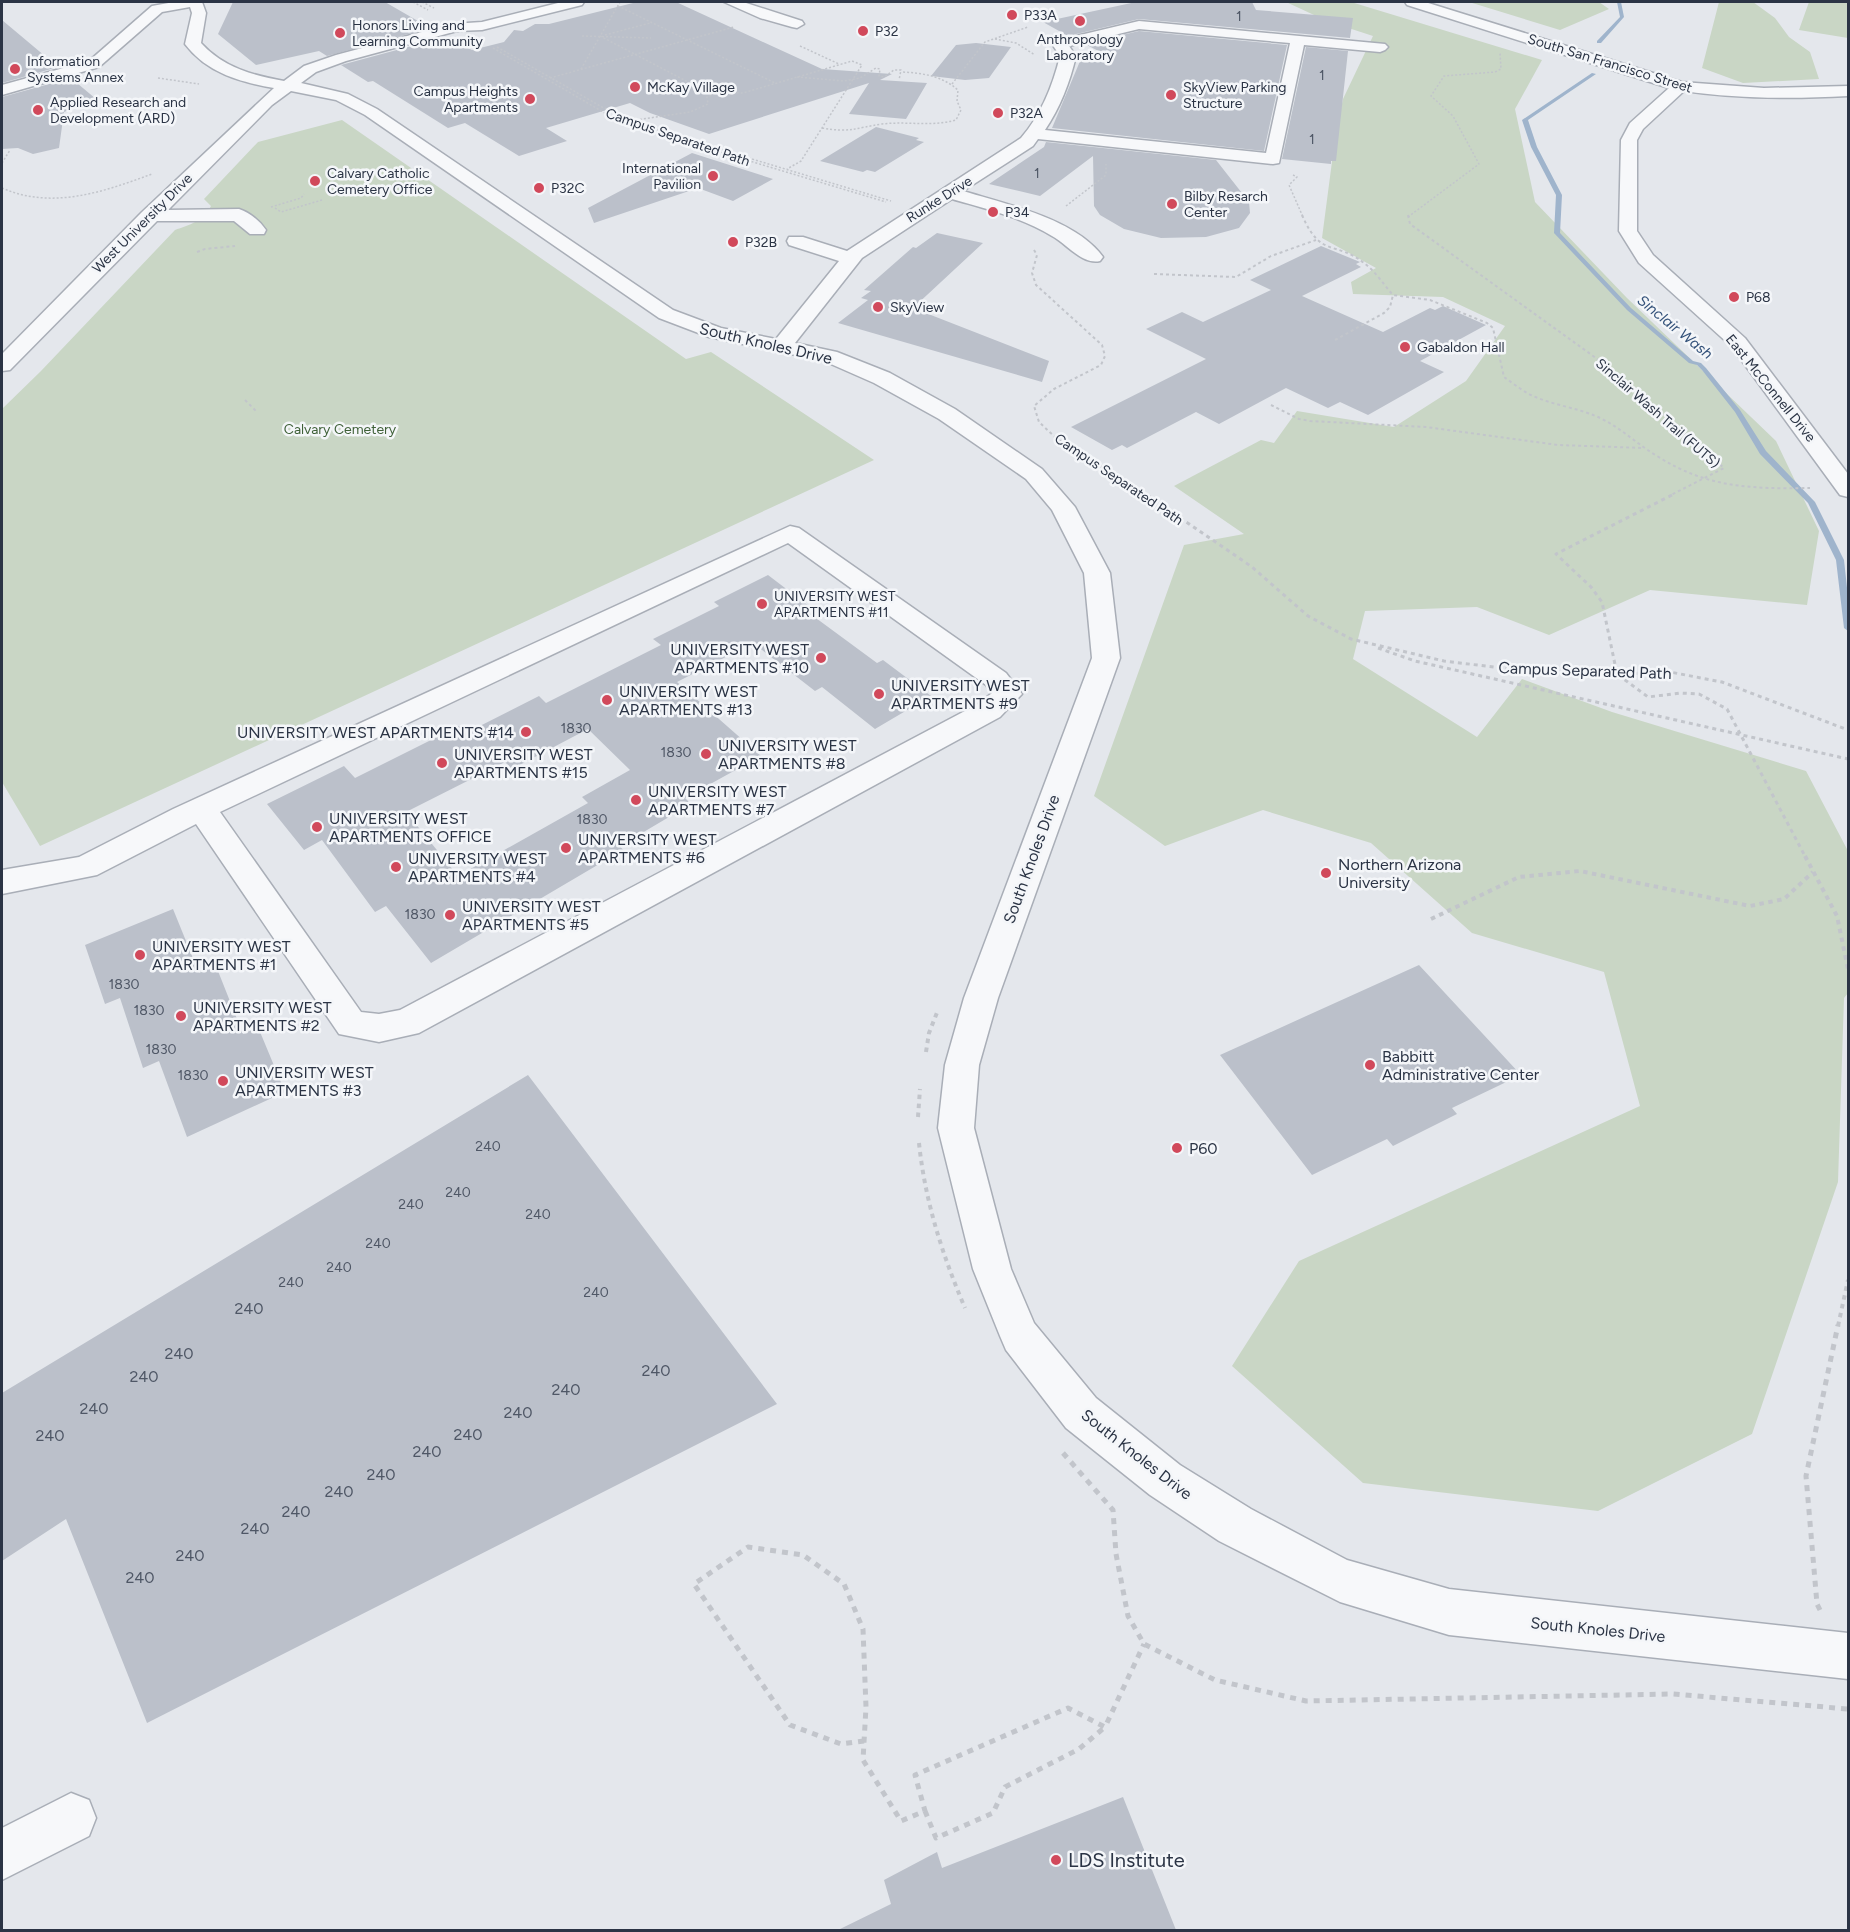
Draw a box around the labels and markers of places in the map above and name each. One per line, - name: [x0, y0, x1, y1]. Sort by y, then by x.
- place label: P33A: [1024, 7, 1057, 24]
- marker: P33A: [1005, 8, 1019, 22]
- marker: Anthropology Laboratory: [1073, 14, 1087, 28]
- place label: Honors Living and Learning Community: [352, 17, 484, 50]
- place label: P32: [875, 23, 899, 40]
- marker: P32: [856, 24, 870, 38]
- marker: Honors Living and Learning Community: [333, 26, 347, 40]
- place label: Anthropology Laboratory: [1037, 31, 1124, 64]
- place label: Information Systems Annex: [27, 53, 124, 86]
- marker: Information Systems Annex: [8, 62, 22, 76]
- place label: McKay Village: [647, 79, 735, 96]
- place label: SkyView Parking Structure: [1183, 79, 1287, 112]
- marker: McKay Village: [628, 80, 642, 94]
- place label: Campus Heights Apartments: [414, 83, 518, 116]
- marker: SkyView Parking Structure: [1164, 88, 1178, 102]
- marker: Campus Heights Apartments: [523, 92, 537, 106]
- place label: Applied Research and Development (ARD): [50, 94, 186, 127]
- marker: Applied Research and Development (ARD): [31, 103, 45, 117]
- place label: P32A: [1010, 105, 1044, 122]
- marker: P32A: [991, 106, 1005, 120]
- place label: International Pavilion: [622, 160, 701, 193]
- place label: Calvary Catholic Cemetery Office: [327, 165, 433, 198]
- marker: International Pavilion: [706, 169, 720, 183]
- marker: Calvary Catholic Cemetery Office: [308, 174, 322, 188]
- place label: P32C: [551, 180, 585, 197]
- marker: P32C: [532, 181, 546, 195]
- place label: Bilby Resarch Center: [1184, 188, 1268, 221]
- marker: Bilby Resarch Center: [1165, 197, 1179, 211]
- place label: P34: [1005, 204, 1030, 221]
- marker: P34: [986, 205, 1000, 219]
- place label: P32B: [745, 234, 777, 251]
- marker: P32B: [726, 235, 740, 249]
- place label: P68: [1746, 289, 1771, 306]
- marker: P68: [1727, 290, 1741, 304]
- place label: SkyView: [890, 299, 944, 316]
- marker: SkyView: [871, 300, 885, 314]
- place label: Gabaldon Hall: [1417, 339, 1505, 356]
- marker: Gabaldon Hall: [1398, 340, 1412, 354]
- place label: UNIVERSITY WEST APARTMENTS #11: [774, 588, 896, 621]
- marker: UNIVERSITY WEST APARTMENTS #11: [755, 597, 769, 611]
- place label: UNIVERSITY WEST APARTMENTS #10: [670, 640, 809, 677]
- marker: UNIVERSITY WEST APARTMENTS #10: [814, 651, 828, 665]
- place label: UNIVERSITY WEST APARTMENTS #9: [891, 676, 1030, 713]
- place label: UNIVERSITY WEST APARTMENTS #13: [619, 682, 758, 719]
- marker: UNIVERSITY WEST APARTMENTS #9: [872, 687, 886, 701]
- marker: UNIVERSITY WEST APARTMENTS #13: [600, 693, 614, 707]
- place label: UNIVERSITY WEST APARTMENTS #14: [237, 723, 514, 742]
- marker: UNIVERSITY WEST APARTMENTS #14: [519, 725, 533, 739]
- place label: UNIVERSITY WEST APARTMENTS #8: [718, 736, 857, 773]
- place label: UNIVERSITY WEST APARTMENTS #15: [454, 745, 593, 782]
- marker: UNIVERSITY WEST APARTMENTS #8: [699, 747, 713, 761]
- marker: UNIVERSITY WEST APARTMENTS #15: [435, 756, 449, 770]
- place label: UNIVERSITY WEST APARTMENTS #7: [648, 782, 787, 819]
- marker: UNIVERSITY WEST APARTMENTS #7: [629, 793, 643, 807]
- place label: UNIVERSITY WEST APARTMENTS OFFICE: [329, 809, 492, 846]
- marker: UNIVERSITY WEST APARTMENTS OFFICE: [310, 820, 324, 834]
- place label: UNIVERSITY WEST APARTMENTS #6: [578, 830, 717, 867]
- marker: UNIVERSITY WEST APARTMENTS #6: [559, 841, 573, 855]
- place label: UNIVERSITY WEST APARTMENTS #4: [408, 849, 547, 886]
- place label: Northern Arizona University: [1338, 855, 1461, 892]
- marker: UNIVERSITY WEST APARTMENTS #4: [389, 860, 403, 874]
- marker: Northern Arizona University: [1319, 866, 1333, 880]
- place label: UNIVERSITY WEST APARTMENTS #5: [462, 897, 601, 934]
- marker: UNIVERSITY WEST APARTMENTS #5: [443, 908, 457, 922]
- place label: UNIVERSITY WEST APARTMENTS #1: [152, 937, 291, 974]
- marker: UNIVERSITY WEST APARTMENTS #1: [133, 948, 147, 962]
- place label: UNIVERSITY WEST APARTMENTS #2: [193, 998, 332, 1035]
- marker: UNIVERSITY WEST APARTMENTS #2: [174, 1009, 188, 1023]
- place label: Babbitt Administrative Center: [1382, 1047, 1540, 1084]
- marker: Babbitt Administrative Center: [1363, 1058, 1377, 1072]
- place label: UNIVERSITY WEST APARTMENTS #3: [235, 1063, 374, 1100]
- marker: UNIVERSITY WEST APARTMENTS #3: [216, 1074, 230, 1088]
- place label: P60: [1189, 1139, 1218, 1158]
- marker: P60: [1170, 1141, 1184, 1155]
- place label: LDS Institute: [1068, 1848, 1185, 1872]
- marker: LDS Institute: [1049, 1853, 1063, 1867]

